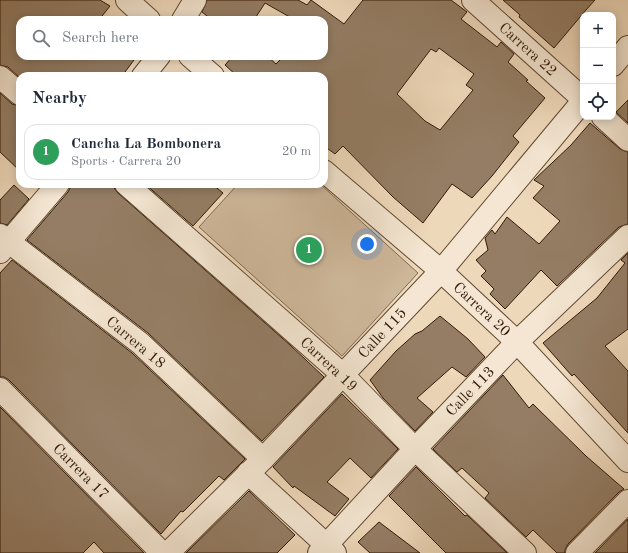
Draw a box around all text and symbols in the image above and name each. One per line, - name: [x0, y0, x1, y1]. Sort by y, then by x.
- map controls: [580, 12, 616, 120]
- button: +: [580, 12, 616, 48]
- search box: [16, 16, 328, 60]
- street label: Carrera 22: [495, 21, 559, 80]
- icon: search: [30, 27, 52, 49]
- text: Search here: [62, 31, 139, 46]
- button: −: [580, 48, 616, 84]
- button: locate: [580, 84, 616, 120]
- text: Nearby: [32, 90, 87, 107]
- text: Cancha La Bombonera: [71, 137, 221, 152]
- text: 1: [42, 145, 50, 158]
- text: 20 m: [282, 145, 311, 158]
- text: Sports · Carrera 20: [71, 155, 181, 168]
- your location: [357, 234, 377, 254]
- pin: 1: [296, 235, 322, 265]
- street label: Carrera 20: [450, 280, 512, 340]
- street label: Calle 115: [356, 306, 410, 362]
- street label: Carrera 18: [103, 314, 167, 372]
- street label: Carrera 19: [297, 335, 359, 395]
- street label: Calle 113: [444, 364, 498, 420]
- street label: Carrera 17: [49, 441, 111, 503]

